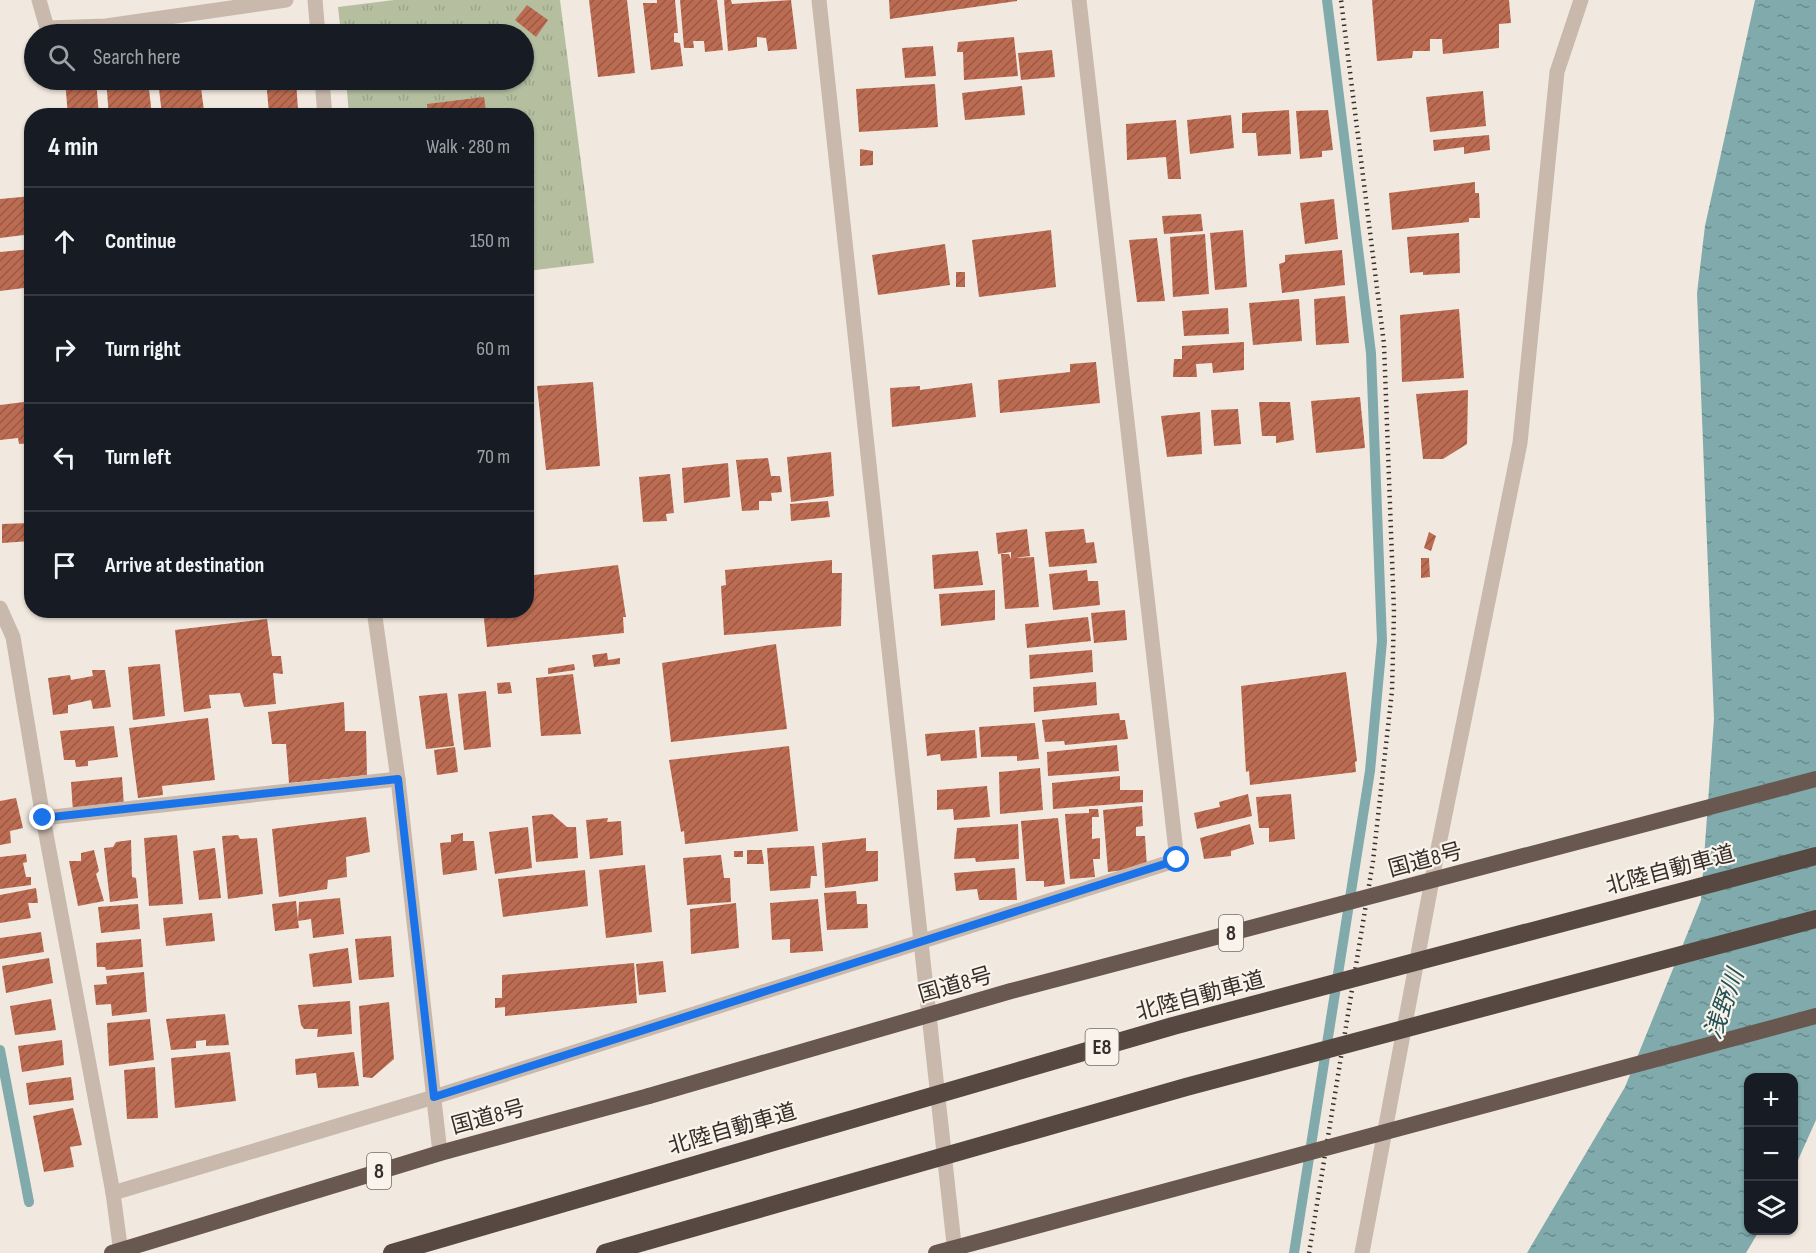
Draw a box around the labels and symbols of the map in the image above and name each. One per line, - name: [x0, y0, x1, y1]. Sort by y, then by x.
- route end: [29, 804, 55, 830]
- street label: 国道8号: [1385, 838, 1465, 883]
- street label: 北陸自動車道: [1603, 840, 1738, 901]
- route start: [1163, 846, 1189, 872]
- road number: 8: [1219, 915, 1243, 951]
- street label: 国道8号: [915, 962, 995, 1009]
- water label: 浅野川: [1699, 963, 1751, 1043]
- street label: 北陸自動車道: [1133, 966, 1268, 1027]
- road number: E8: [1086, 1029, 1118, 1065]
- street label: 国道8号: [448, 1095, 528, 1140]
- street label: 北陸自動車道: [665, 1098, 800, 1161]
- road number: 8: [367, 1153, 391, 1189]

